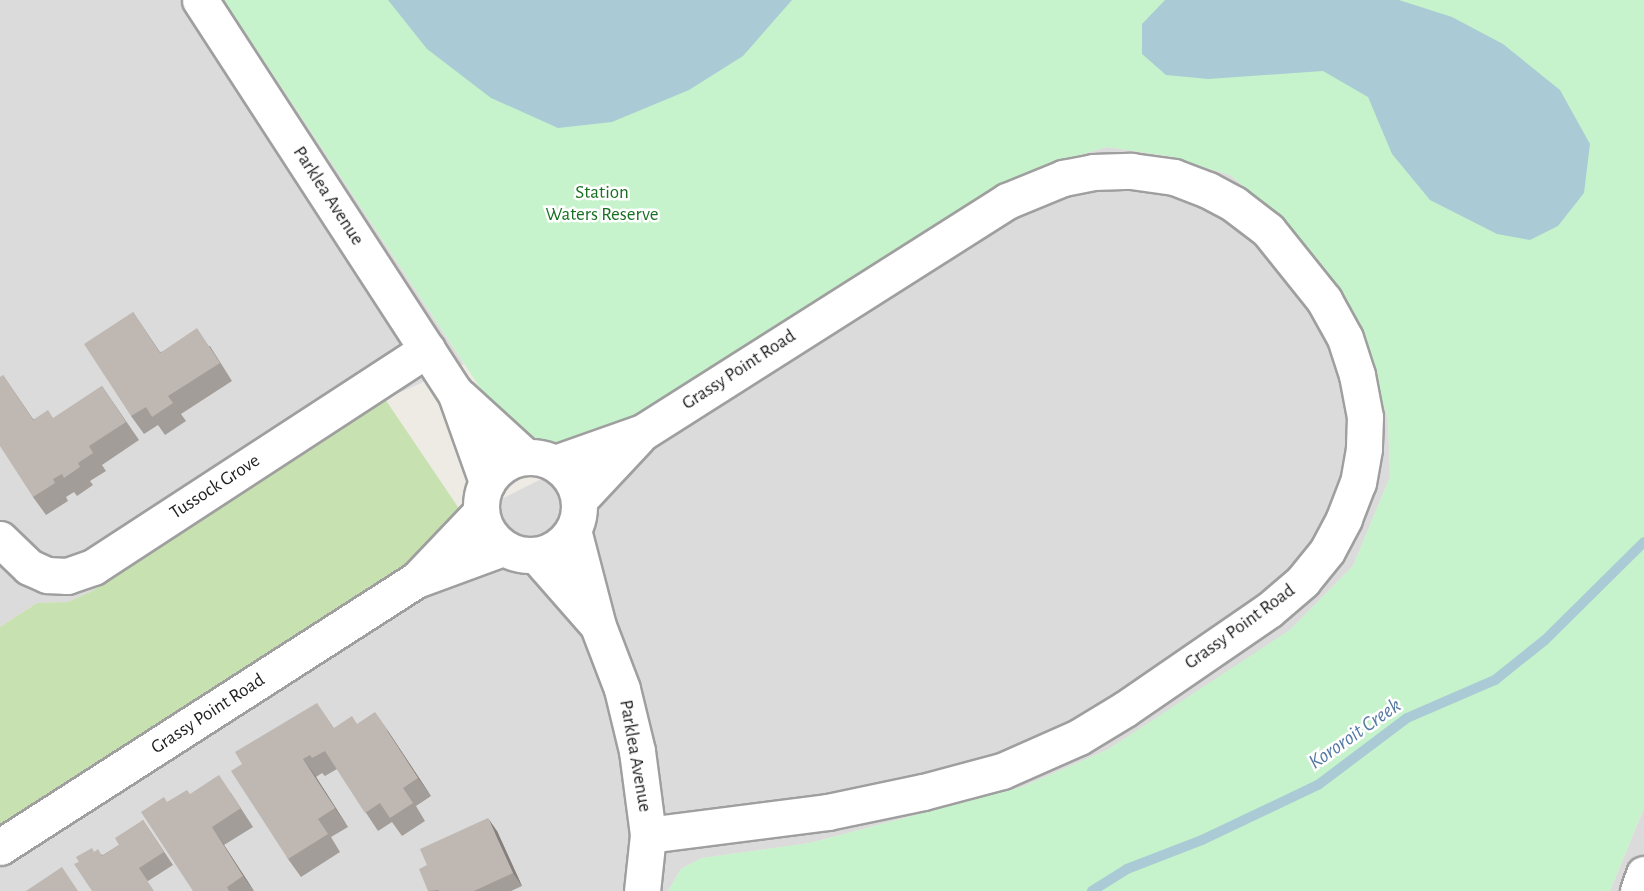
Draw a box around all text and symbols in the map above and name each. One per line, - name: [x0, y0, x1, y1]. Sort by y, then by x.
- street label: Parklea Avenue: [288, 142, 368, 250]
- park label: Station Waters Reserve: [546, 182, 658, 226]
- street label: Grassy Point Road: [678, 325, 800, 415]
- street label: Tussock Grove: [166, 449, 264, 525]
- street label: Grassy Point Road: [1180, 579, 1300, 675]
- street label: Grassy Point Road: [147, 669, 269, 759]
- water label: Kororoit Creek: [1304, 693, 1406, 775]
- street label: Parklea Avenue: [614, 698, 656, 814]

